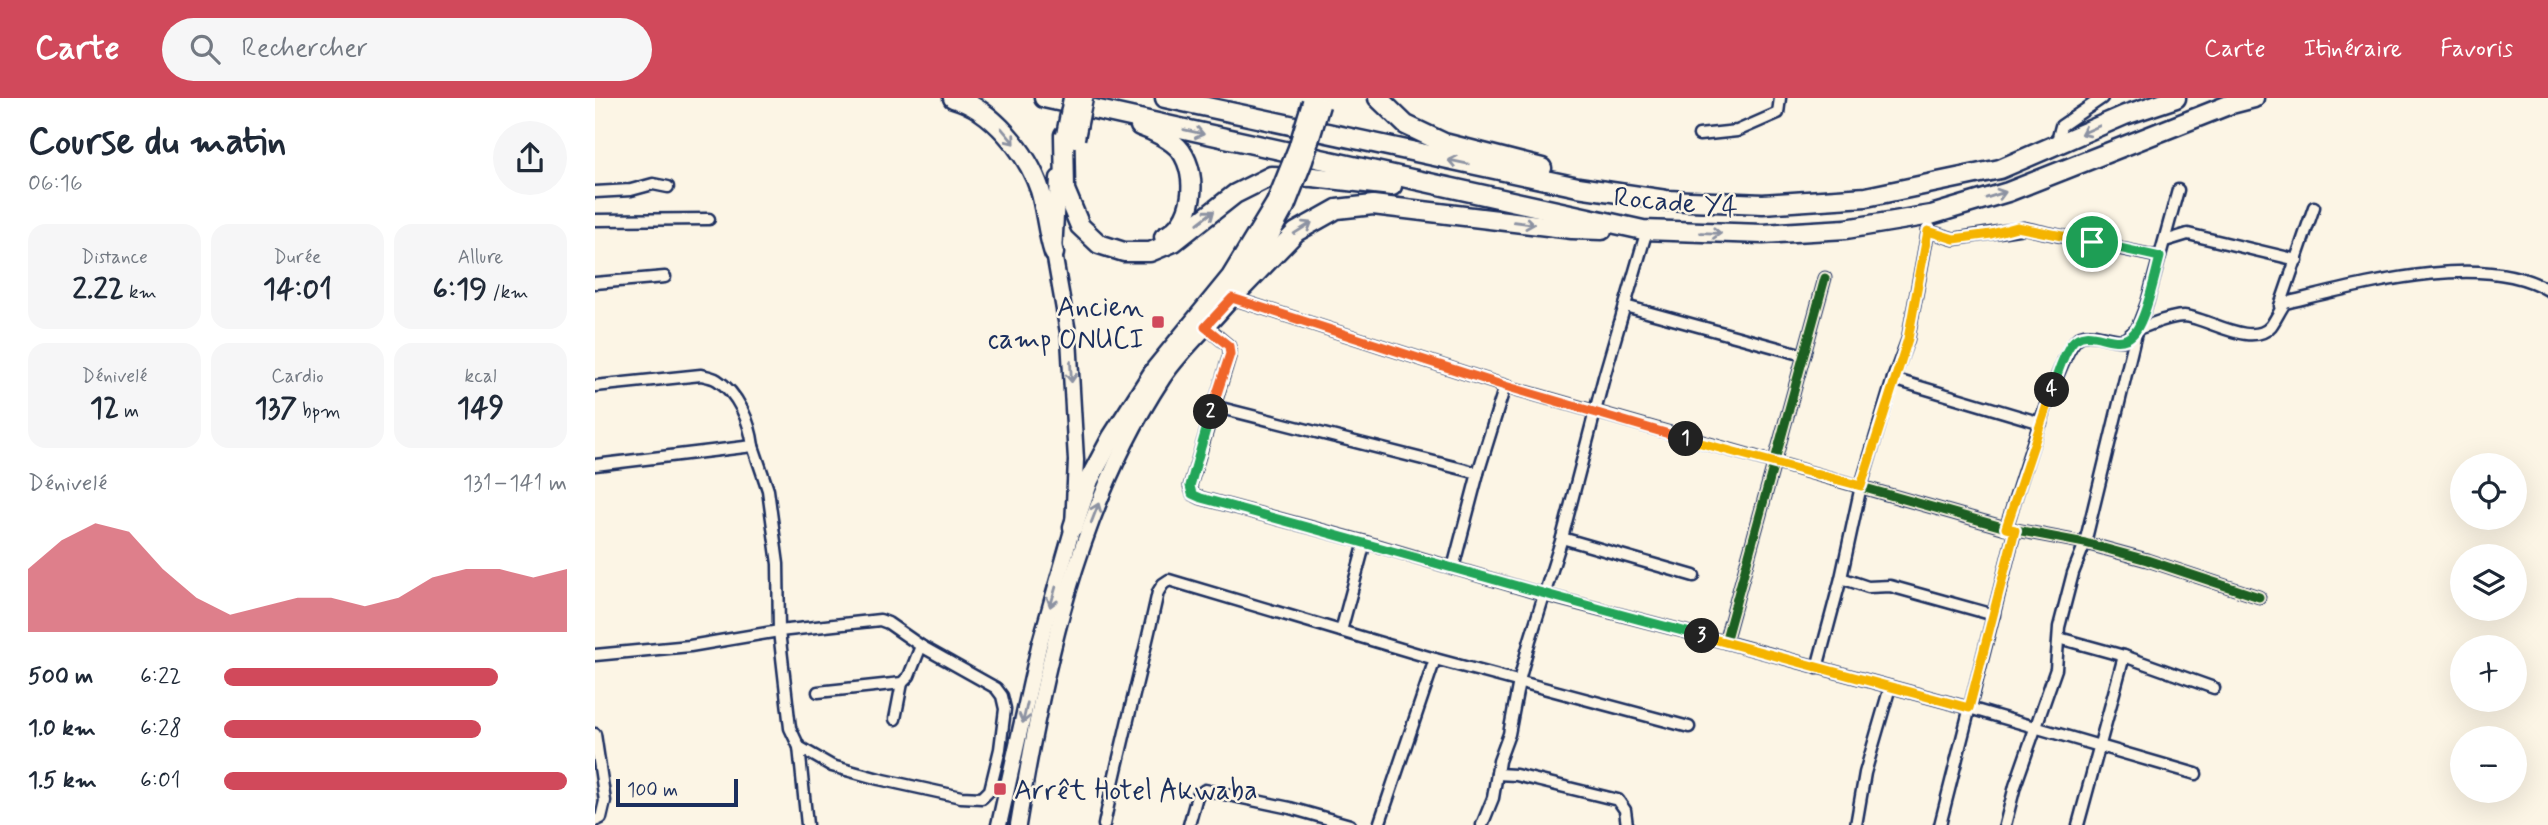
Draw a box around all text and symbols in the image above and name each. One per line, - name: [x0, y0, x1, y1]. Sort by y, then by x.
- search box: [162, 18, 652, 81]
- text: Carte: [35, 27, 120, 71]
- icon: search: [186, 30, 224, 68]
- text: Rechercher: [242, 32, 368, 66]
- text: Carte: [2204, 34, 2266, 65]
- text: Itinéraire: [2304, 34, 2402, 65]
- text: Favoris: [2440, 34, 2513, 65]
- text: Course du matin: [28, 118, 286, 167]
- button: share: [493, 121, 567, 195]
- one-way arrow: [2079, 124, 2101, 137]
- one-way arrow: [1182, 125, 1205, 139]
- one-way arrow: [1000, 127, 1016, 145]
- one-way arrow: [1447, 154, 1470, 168]
- text: 06:16: [28, 169, 83, 199]
- street label: Rocade Y4: [1612, 180, 1739, 227]
- one-way arrow: [1985, 188, 2007, 201]
- one-way arrow: [1197, 209, 1215, 224]
- pin: [2062, 212, 2122, 272]
- one-way arrow: [1512, 217, 1535, 230]
- one-way arrow: [1293, 221, 1312, 236]
- icon: arrive: [2073, 223, 2111, 261]
- one-way arrow: [1699, 226, 1722, 239]
- text: Distance: [81, 245, 148, 270]
- text: Durée: [274, 245, 321, 270]
- text: Allure: [458, 245, 503, 270]
- text: 2.22: [72, 270, 124, 309]
- text: 14:01: [263, 270, 332, 309]
- text: 6:19: [433, 270, 487, 309]
- text: km: [124, 280, 157, 305]
- text: /km: [487, 280, 528, 305]
- place label: Ancien camp ONUCI: [988, 290, 1144, 359]
- marker: Ancien camp ONUCI: [1150, 314, 1166, 330]
- one-way arrow: [1065, 361, 1078, 383]
- text: Dénivelé: [82, 364, 147, 389]
- text: Cardio: [271, 364, 324, 389]
- text: kcal: [465, 364, 496, 389]
- pin: 4: [2035, 372, 2069, 408]
- text: 4: [2046, 377, 2057, 402]
- text: 12: [90, 389, 119, 428]
- text: 137: [254, 389, 297, 428]
- text: 149: [457, 389, 504, 428]
- pin: 2: [1193, 394, 1229, 430]
- text: m: [119, 399, 139, 424]
- text: bpm: [297, 399, 341, 424]
- text: 2: [1206, 399, 1215, 424]
- pin: 1: [1669, 422, 1703, 456]
- text: 1: [1681, 426, 1690, 451]
- map controls: [2450, 453, 2527, 803]
- button: locate: [2450, 453, 2527, 530]
- text: Dénivelé: [28, 469, 107, 499]
- text: 131–141 m: [463, 469, 567, 499]
- one-way arrow: [1090, 503, 1103, 525]
- button: layers: [2450, 544, 2527, 621]
- one-way arrow: [1046, 586, 1059, 608]
- pin: 3: [1685, 618, 1719, 654]
- text: 3: [1697, 623, 1706, 648]
- button: +: [2450, 635, 2527, 712]
- text: 500 m: [28, 662, 93, 692]
- text: 6:22: [140, 662, 181, 692]
- one-way arrow: [1017, 701, 1031, 724]
- text: 1.0 km: [28, 714, 96, 744]
- text: 6:28: [140, 714, 182, 744]
- button: −: [2450, 726, 2527, 803]
- text: 1.5 km: [28, 766, 97, 796]
- text: 6:01: [140, 766, 181, 796]
- place label: Arrêt Hotel Akwaba: [1014, 773, 1258, 810]
- scale bar: [616, 776, 739, 808]
- text: 100 m: [627, 778, 678, 803]
- marker: Arrêt Hotel Akwaba: [992, 781, 1008, 797]

